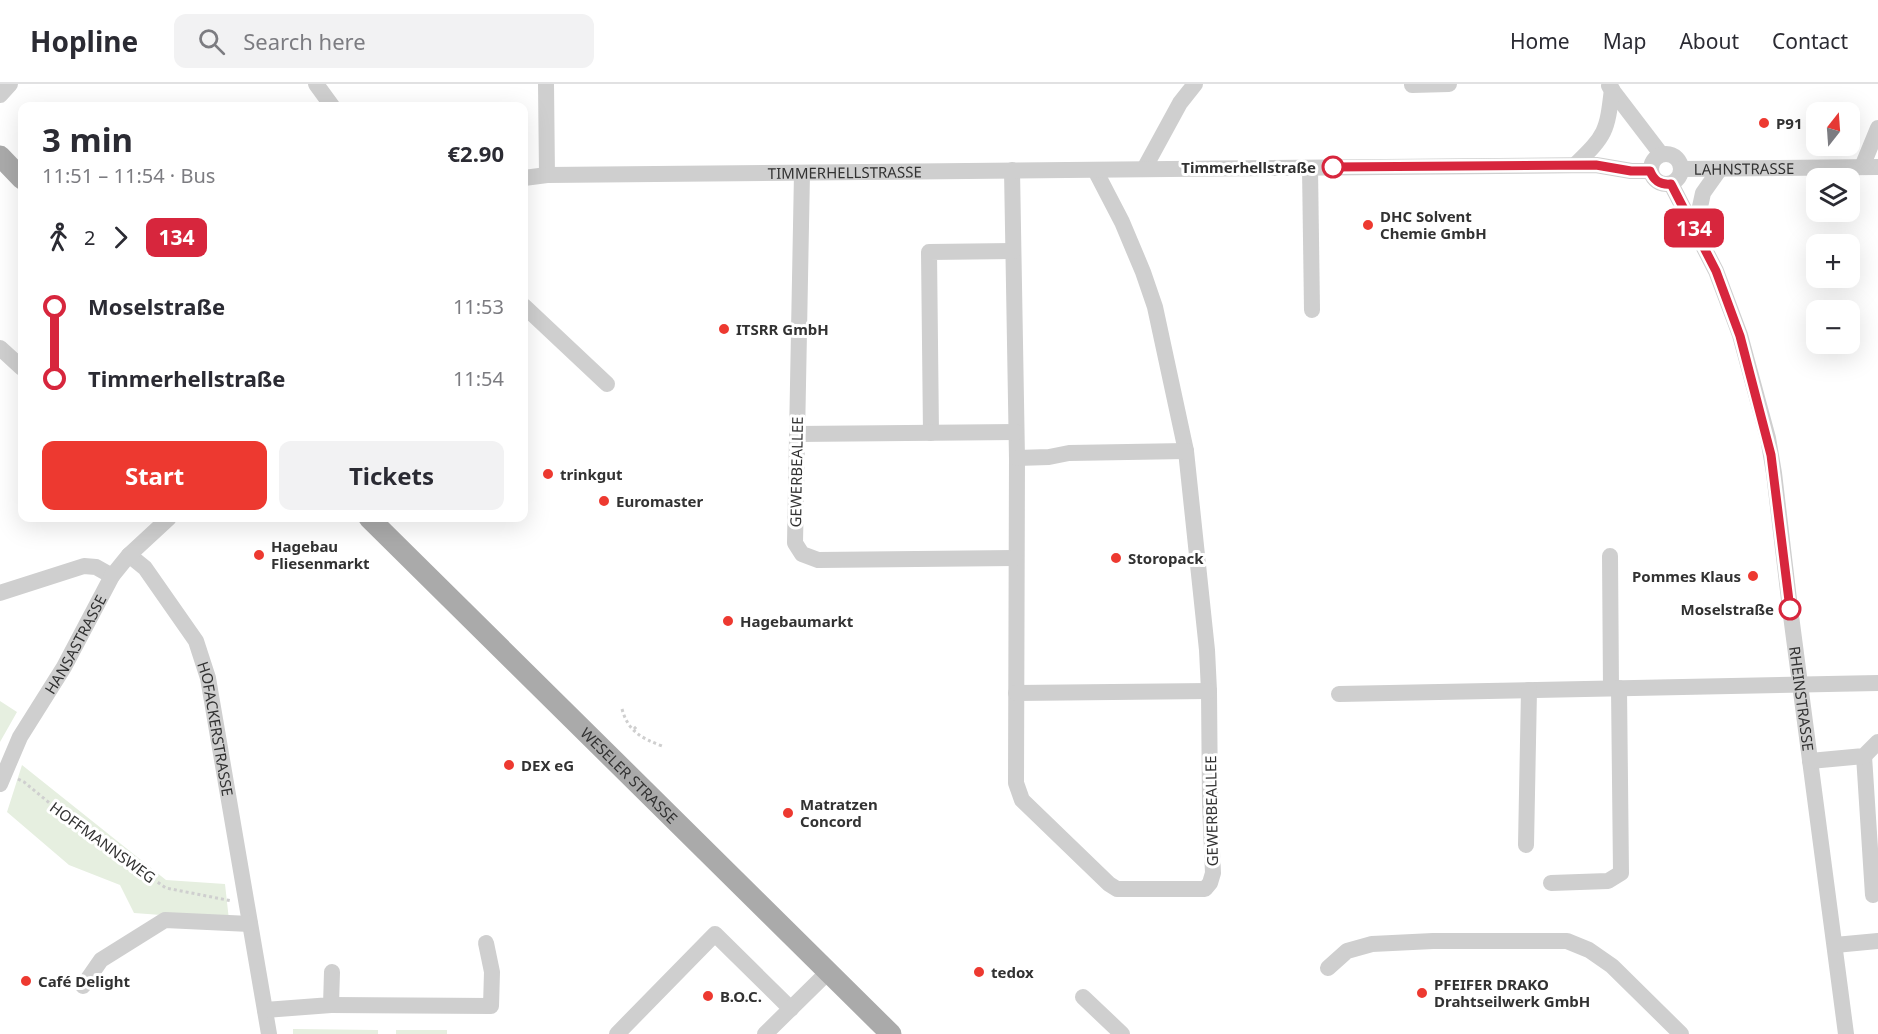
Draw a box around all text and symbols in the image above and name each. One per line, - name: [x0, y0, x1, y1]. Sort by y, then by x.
- search box: [174, 14, 594, 68]
- text: Hopline: [30, 22, 138, 60]
- icon: search: [195, 25, 228, 58]
- text: Search here: [243, 26, 366, 56]
- text: Home: [1510, 27, 1570, 55]
- text: Map: [1603, 27, 1646, 55]
- text: About: [1679, 27, 1739, 55]
- text: Contact: [1772, 27, 1848, 55]
- north arrow: [1806, 102, 1860, 156]
- map controls: [1806, 102, 1860, 354]
- place label: P91: [1776, 113, 1802, 133]
- marker: P91: [1757, 116, 1771, 130]
- text: 3 min: [42, 117, 133, 162]
- text: €2.90: [447, 138, 504, 168]
- marker: Timmerhellstraße: [1322, 156, 1344, 178]
- place label: Timmerhellstraße: [1181, 157, 1316, 177]
- street label: LAHNSTRASSE: [1694, 158, 1794, 179]
- street label: TIMMERHELLSTRASSE: [768, 161, 922, 183]
- text: 11:51 – 11:54 · Bus: [42, 162, 215, 189]
- button: layers: [1806, 168, 1860, 222]
- place label: DHC Solvent Chemie GmbH: [1380, 206, 1487, 243]
- line badge: 134: [1660, 208, 1728, 248]
- text: 134: [1676, 214, 1712, 242]
- marker: DHC Solvent Chemie GmbH: [1361, 218, 1375, 232]
- icon: walk: [42, 221, 75, 254]
- icon: forward: [104, 221, 137, 254]
- text: 134: [158, 223, 195, 251]
- text: 2: [84, 224, 95, 251]
- button: +: [1806, 234, 1860, 288]
- text: Moselstraße: [88, 291, 225, 321]
- text: 11:53: [453, 293, 504, 320]
- button: −: [1806, 300, 1860, 354]
- place label: ITSRR GmbH: [736, 319, 829, 339]
- marker: ITSRR GmbH: [717, 322, 731, 336]
- text: Timmerhellstraße: [88, 363, 285, 393]
- text: 11:54: [453, 365, 504, 392]
- street label: GEWERBEALLEE: [785, 416, 807, 528]
- button: Start: [42, 441, 267, 510]
- button: Tickets: [279, 441, 504, 510]
- place label: trinkgut: [560, 464, 623, 484]
- marker: trinkgut: [541, 467, 555, 481]
- place label: Euromaster: [616, 491, 704, 511]
- marker: Euromaster: [597, 494, 611, 508]
- place label: Hagebau Fliesenmarkt: [271, 536, 370, 573]
- marker: Hagebau Fliesenmarkt: [252, 548, 266, 562]
- place label: Storopack: [1128, 548, 1204, 568]
- marker: Storopack: [1109, 551, 1123, 565]
- place label: Pommes Klaus: [1632, 566, 1741, 586]
- marker: Pommes Klaus: [1746, 569, 1760, 583]
- street label: HANSASTRASSE: [40, 591, 110, 698]
- marker: Moselstraße: [1779, 598, 1801, 620]
- place label: Moselstraße: [1681, 599, 1774, 619]
- place label: Hagebaumarkt: [740, 611, 854, 631]
- marker: Hagebaumarkt: [721, 614, 735, 628]
- street label: RHEINSTRASSE: [1785, 645, 1819, 752]
- street label: HOFACKERSTRASSE: [193, 659, 238, 798]
- street label: WESELER STRASSE: [576, 723, 682, 828]
- place label: DEX eG: [521, 755, 574, 775]
- street label: GEWERBEALLEE: [1200, 755, 1222, 867]
- marker: DEX eG: [502, 758, 516, 772]
- place label: Matratzen Concord: [800, 794, 878, 831]
- street label: HOFFMANNSWEG: [46, 797, 160, 887]
- marker: Matratzen Concord: [781, 806, 795, 820]
- place label: tedox: [991, 962, 1034, 982]
- marker: tedox: [972, 965, 986, 979]
- place label: Café Delight: [38, 971, 130, 991]
- marker: Café Delight: [19, 974, 33, 988]
- place label: PFEIFER DRAKO Drahtseilwerk GmbH: [1434, 974, 1590, 1011]
- place label: B.O.C.: [720, 986, 762, 1006]
- marker: PFEIFER DRAKO Drahtseilwerk GmbH: [1415, 986, 1429, 1000]
- marker: B.O.C.: [701, 989, 715, 1003]

